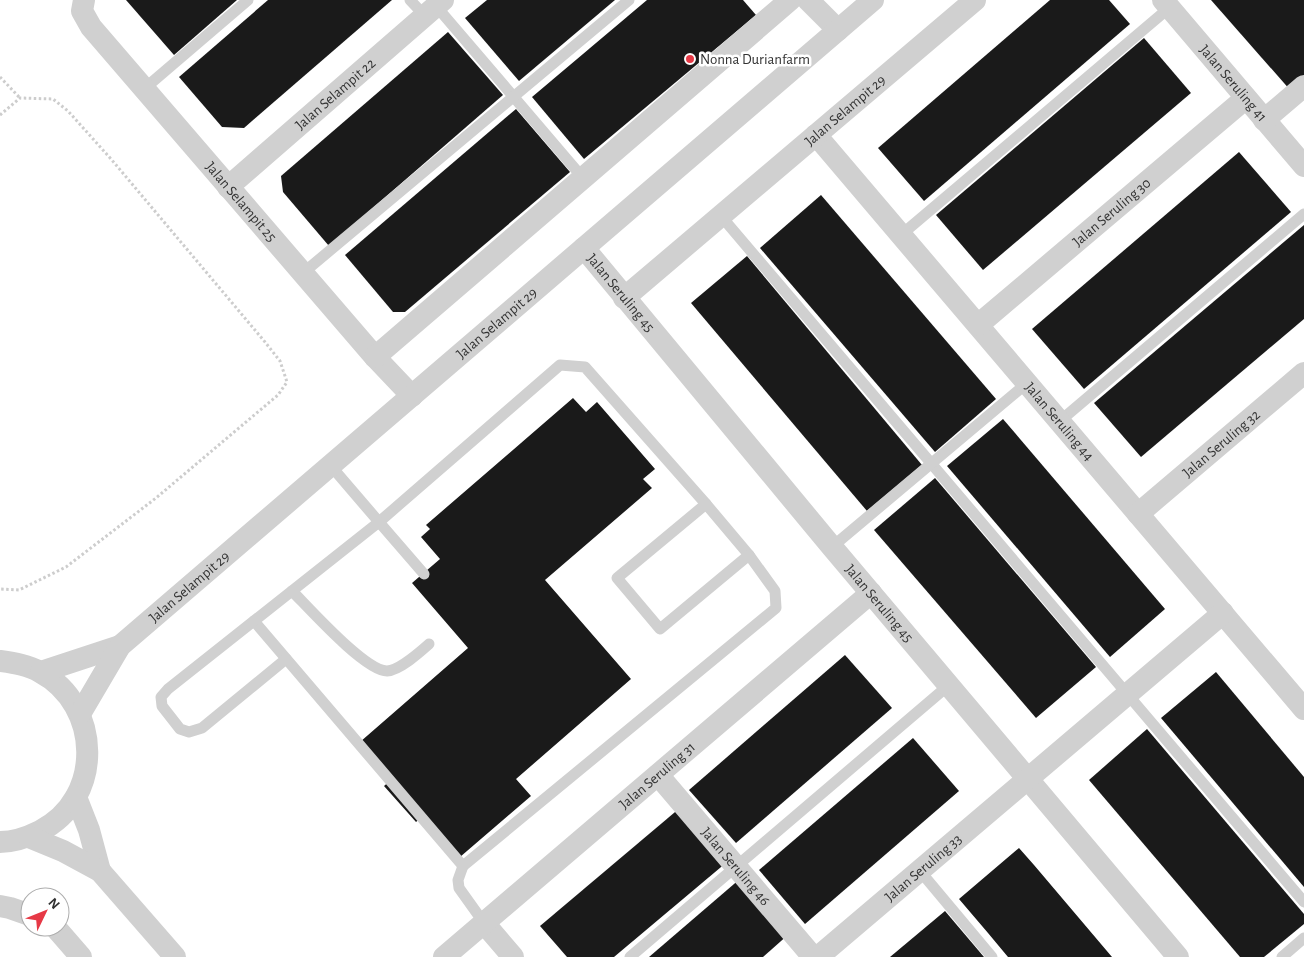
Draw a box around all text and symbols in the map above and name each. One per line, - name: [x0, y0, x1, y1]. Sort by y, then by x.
- street label: Jalan Seruling 41: [1197, 42, 1270, 124]
- place label: Nonna Durianfarm: [700, 52, 810, 67]
- marker: Nonna Durianfarm: [684, 53, 696, 65]
- street label: Jalan Selampit 22: [292, 55, 378, 132]
- street label: Jalan Selampit 29: [802, 72, 888, 149]
- street label: Jalan Selampit 25: [203, 159, 280, 244]
- street label: Jalan Seruling 30: [1070, 175, 1154, 249]
- street label: Jalan Seruling 45: [584, 251, 658, 335]
- street label: Jalan Selampit 29: [453, 284, 540, 361]
- street label: Jalan Seruling 44: [1022, 379, 1097, 463]
- street label: Jalan Seruling 32: [1180, 406, 1263, 480]
- street label: Jalan Selampit 29: [146, 548, 232, 625]
- street label: Jalan Seruling 45: [843, 561, 916, 645]
- street label: Jalan Seruling 31: [616, 739, 698, 812]
- street label: Jalan Seruling 46: [699, 824, 773, 908]
- street label: Jalan Seruling 33: [882, 831, 964, 904]
- north arrow: [20, 887, 70, 937]
- text: N: [45, 895, 62, 912]

